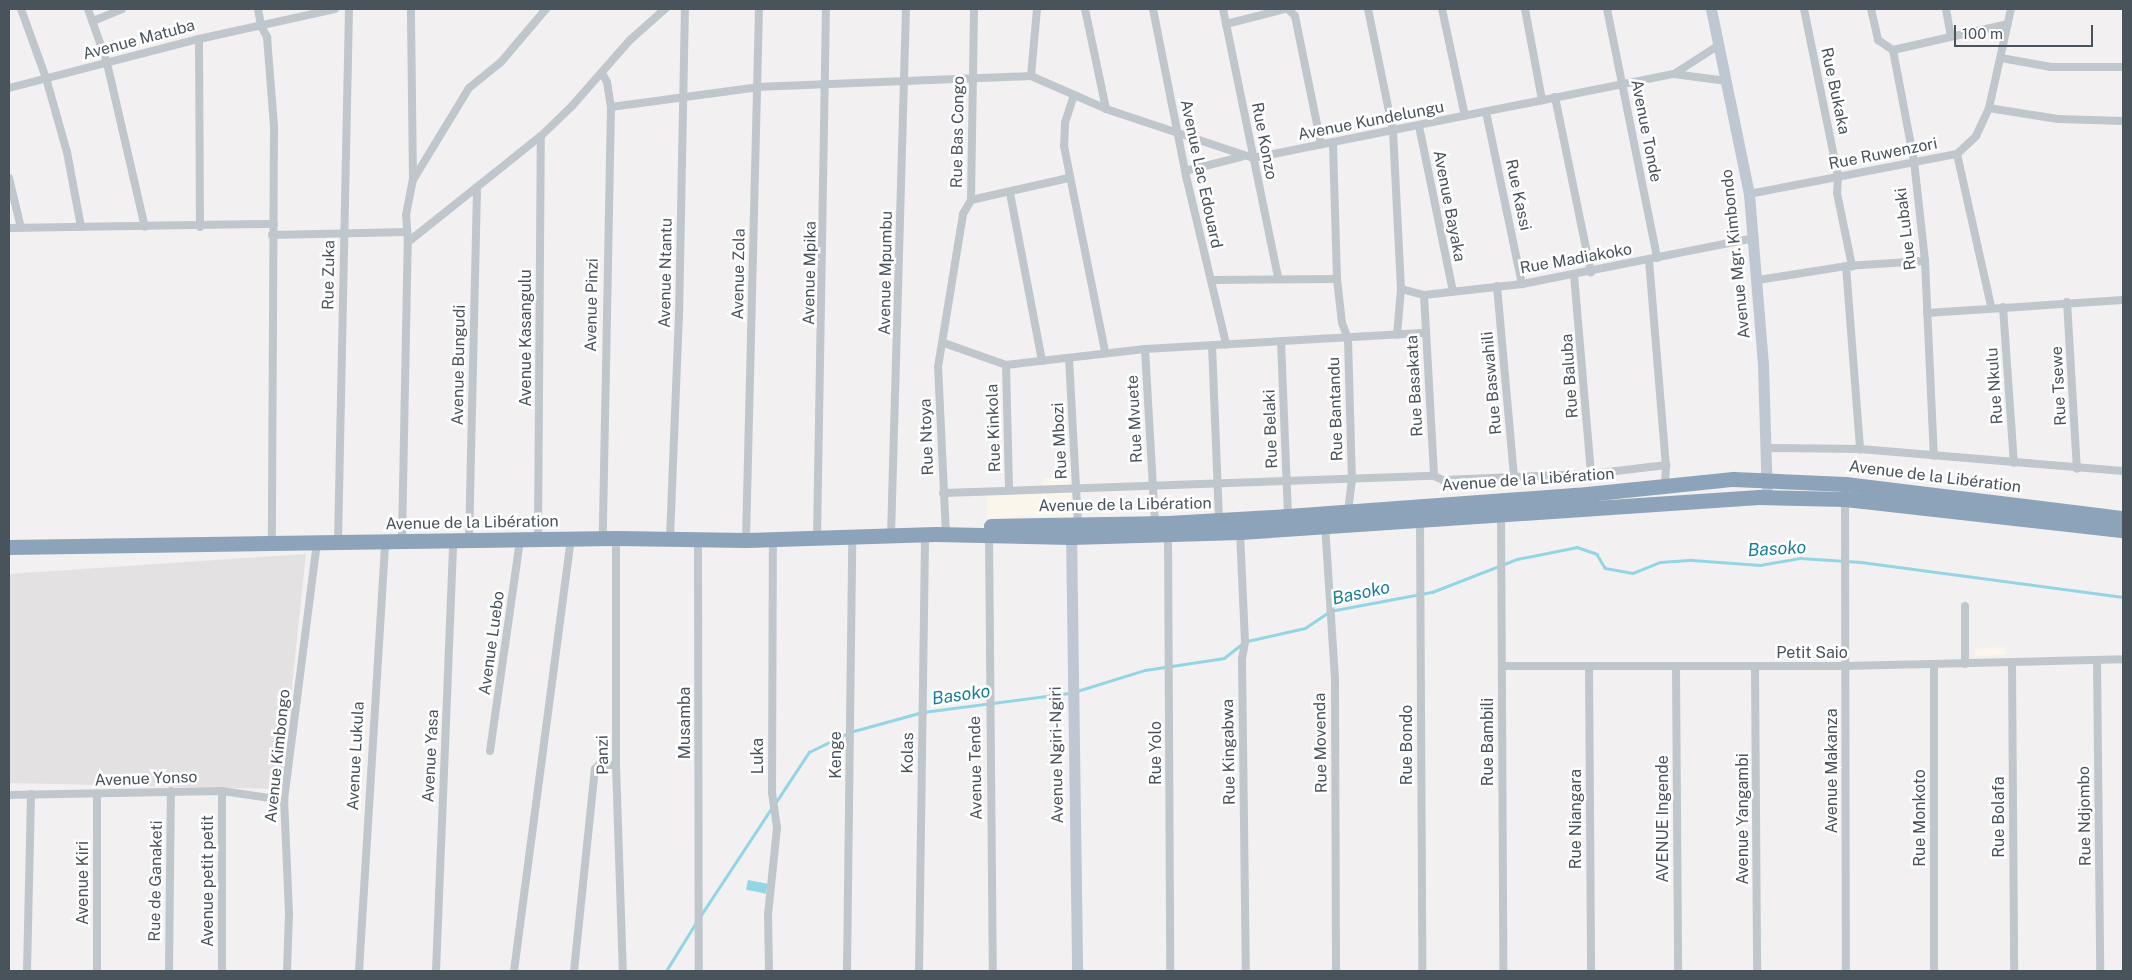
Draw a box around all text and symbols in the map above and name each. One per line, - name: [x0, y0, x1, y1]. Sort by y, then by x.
- scale bar: [1957, 15, 2096, 47]
- street label: Avenue Matuba: [81, 16, 197, 64]
- text: 100 m: [1962, 25, 2003, 42]
- street label: Rue Bukaka: [1816, 46, 1854, 136]
- street label: Rue Bas Congo: [947, 76, 969, 188]
- street label: Avenue Tonde: [1627, 78, 1665, 184]
- street label: Avenue Kundelungu: [1296, 97, 1446, 145]
- street label: Avenue Lac Edouard: [1176, 98, 1226, 250]
- street label: Rue Konzo: [1247, 101, 1281, 181]
- street label: Rue Ruwenzori: [1827, 134, 1939, 174]
- street label: Avenue Bayaka: [1429, 149, 1469, 263]
- street label: Rue Kassi: [1501, 157, 1535, 233]
- street label: Avenue Mgr. Kimbondo: [1718, 168, 1754, 340]
- street label: Rue Lubaki: [1891, 187, 1921, 271]
- street label: Avenue Mpumbu: [875, 211, 897, 335]
- street label: Avenue Ntantu: [655, 218, 677, 328]
- street label: Avenue Mpika: [799, 221, 821, 325]
- street label: Avenue Zola: [729, 228, 749, 320]
- street label: Rue Zuka: [319, 240, 339, 310]
- street label: Rue Madiakoko: [1518, 240, 1634, 278]
- street label: Avenue Pinzi: [582, 258, 602, 352]
- street label: Avenue Kasangulu: [516, 269, 536, 407]
- street label: Avenue Bungudi: [448, 304, 470, 426]
- street label: Rue Baswahili: [1478, 331, 1506, 435]
- street label: Rue Baluba: [1557, 333, 1583, 419]
- street label: Rue Basakata: [1403, 335, 1427, 437]
- street label: Rue Tsewe: [2047, 346, 2071, 426]
- street label: Rue Nkulu: [1983, 347, 2007, 425]
- street label: Rue Bantandu: [1325, 356, 1347, 462]
- street label: Rue Mvuete: [1123, 374, 1147, 464]
- street label: Rue Kinkola: [983, 383, 1005, 473]
- street label: Rue Belaki: [1260, 389, 1282, 469]
- street label: Rue Ntoya: [916, 398, 938, 476]
- street label: Rue Mbozi: [1048, 402, 1072, 480]
- street label: Avenue de la Libération: [1848, 457, 2022, 497]
- street label: Avenue de la Libération: [1441, 464, 1615, 496]
- street label: Avenue de la Libération: [1038, 494, 1212, 516]
- street label: Avenue de la Libération: [385, 512, 559, 534]
- water label: Basoko: [1747, 537, 1807, 561]
- water label: Basoko: [1330, 576, 1392, 610]
- street label: Avenue Luebo: [475, 590, 509, 696]
- street label: Petit Saio: [1776, 643, 1848, 663]
- water label: Basoko: [930, 680, 992, 710]
- street label: Avenue Ngiri-Ngiri: [1046, 686, 1068, 824]
- street label: Musamba: [675, 687, 695, 759]
- street label: Avenue Kimbongo: [261, 688, 295, 824]
- street label: Rue Movenda: [1311, 693, 1331, 793]
- street label: Rue Bambili: [1478, 698, 1498, 786]
- street label: Rue Kingabwa: [1218, 699, 1240, 805]
- street label: Avenue Lukula: [344, 701, 368, 811]
- street label: Rue Bondo: [1397, 705, 1417, 785]
- street label: Avenue Makanza: [1822, 708, 1842, 834]
- street label: Avenue Yasa: [419, 709, 443, 803]
- street label: Avenue Tende: [965, 716, 987, 820]
- street label: Rue Yolo: [1146, 721, 1166, 785]
- street label: Kenge: [826, 731, 846, 779]
- street label: Kolas: [898, 732, 918, 774]
- street label: Panzi: [593, 735, 613, 775]
- street label: Luka: [748, 738, 768, 774]
- street label: Avenue Yangambi: [1733, 753, 1753, 885]
- street label: AVENUE Ingende: [1653, 755, 1673, 883]
- street label: Rue Ndjombo: [2075, 766, 2095, 866]
- street label: Avenue Yonso: [94, 768, 198, 790]
- street label: Rue Niangara: [1566, 769, 1586, 869]
- street label: Rue Monkoto: [1910, 769, 1930, 867]
- street label: Rue Bolafa: [1989, 776, 2009, 858]
- street label: Avenue petit petit: [198, 815, 218, 947]
- street label: Rue de Ganaketi: [145, 820, 167, 942]
- street label: Avenue Kiri: [73, 841, 93, 925]

